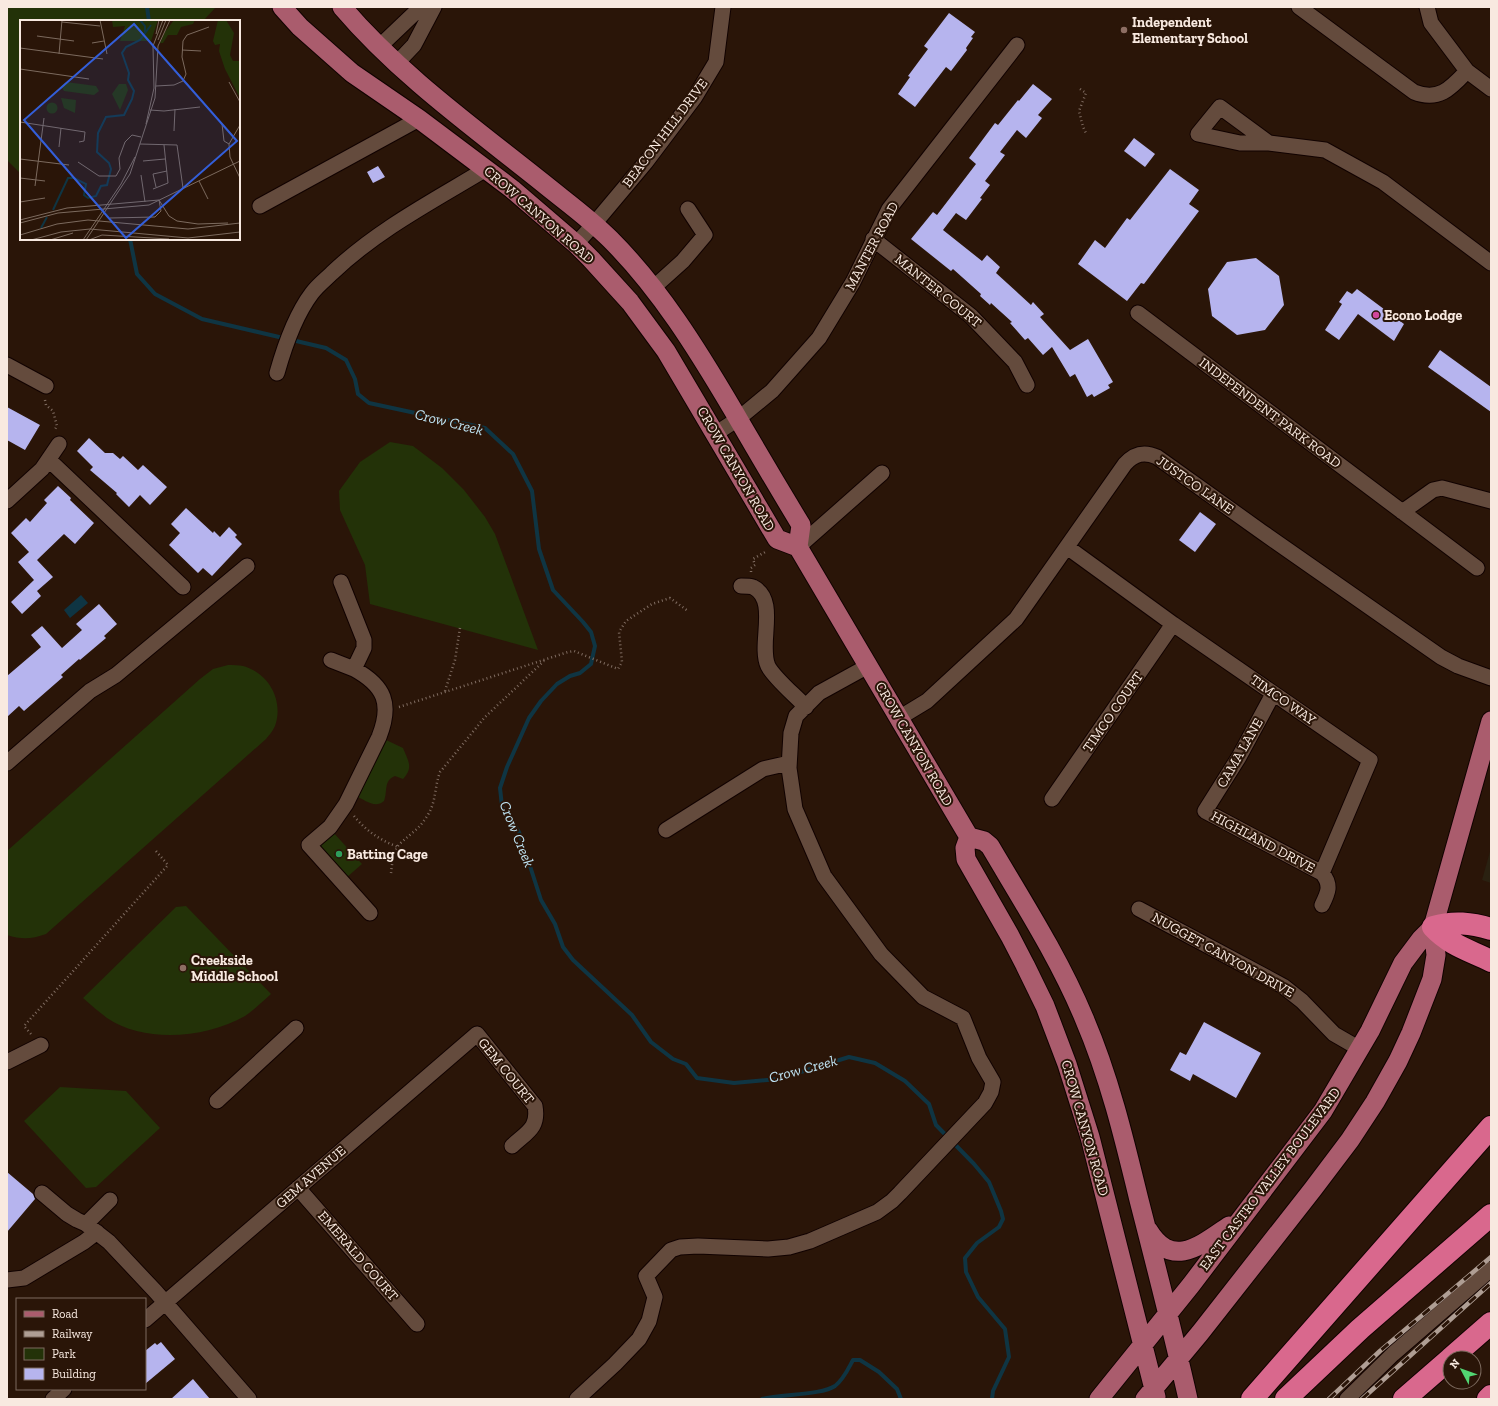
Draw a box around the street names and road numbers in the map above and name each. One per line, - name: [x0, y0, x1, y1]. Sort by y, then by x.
- street label: BEACON HILL DRIVE: [619, 75, 711, 191]
- street label: CROW CANYON ROAD: [480, 162, 598, 268]
- street label: MANTER ROAD: [842, 199, 903, 293]
- street label: MANTER COURT: [891, 251, 985, 331]
- street label: INDEPENDENT PARK ROAD: [1196, 354, 1344, 472]
- street label: CROW CANYON ROAD: [693, 404, 779, 534]
- street label: JUSTCO LANE: [1153, 452, 1237, 518]
- street label: TIMCO COURT: [1079, 668, 1147, 755]
- street label: TIMCO WAY: [1247, 671, 1319, 729]
- street label: CROW CANYON ROAD: [871, 679, 957, 809]
- street label: CAMA LANE: [1213, 715, 1267, 791]
- street label: HIGHLAND DRIVE: [1208, 807, 1318, 877]
- street label: NUGGET CANYON DRIVE: [1149, 909, 1297, 1001]
- street label: GEM COURT: [474, 1035, 538, 1108]
- street label: CROW CANYON ROAD: [1057, 1058, 1113, 1198]
- street label: EAST CASTRO VALLEY BOULEVARD: [1196, 1084, 1344, 1274]
- street label: GEM AVENUE: [273, 1142, 349, 1212]
- street label: EMERALD COURT: [314, 1208, 402, 1305]

